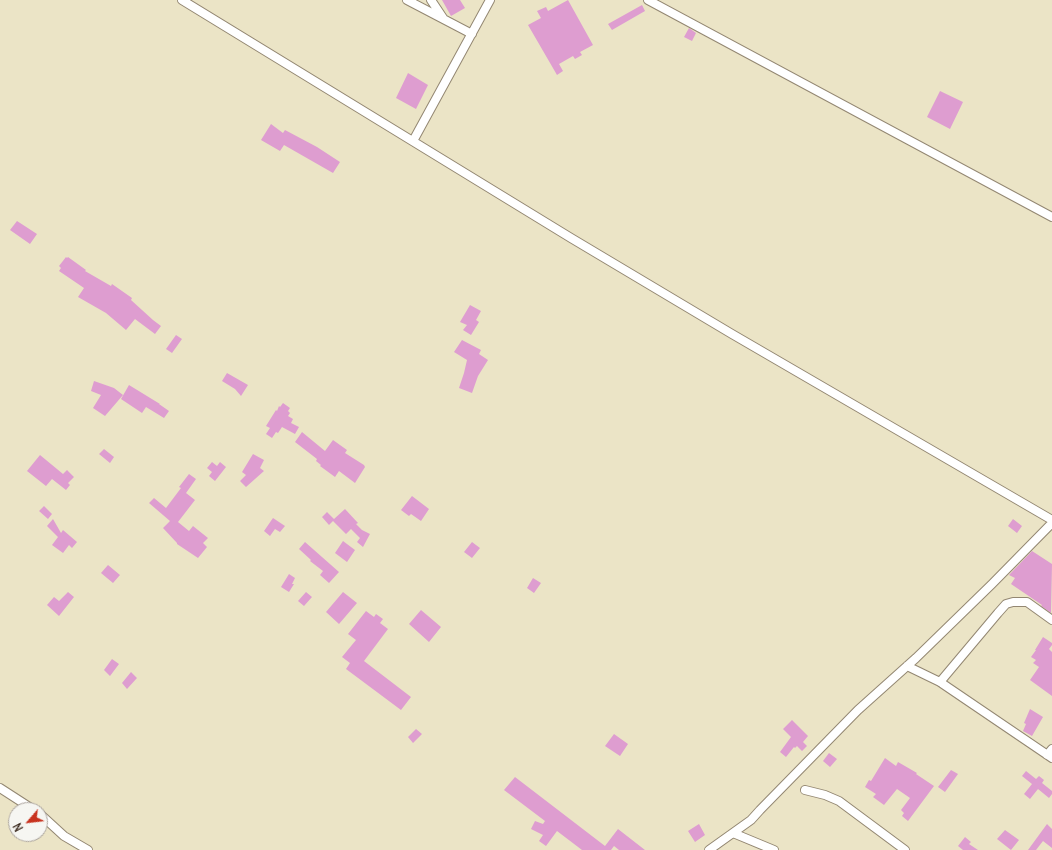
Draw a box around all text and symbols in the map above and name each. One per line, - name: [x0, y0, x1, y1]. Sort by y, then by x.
- north arrow: [8, 802, 48, 842]
- text: N: [10, 821, 26, 834]

